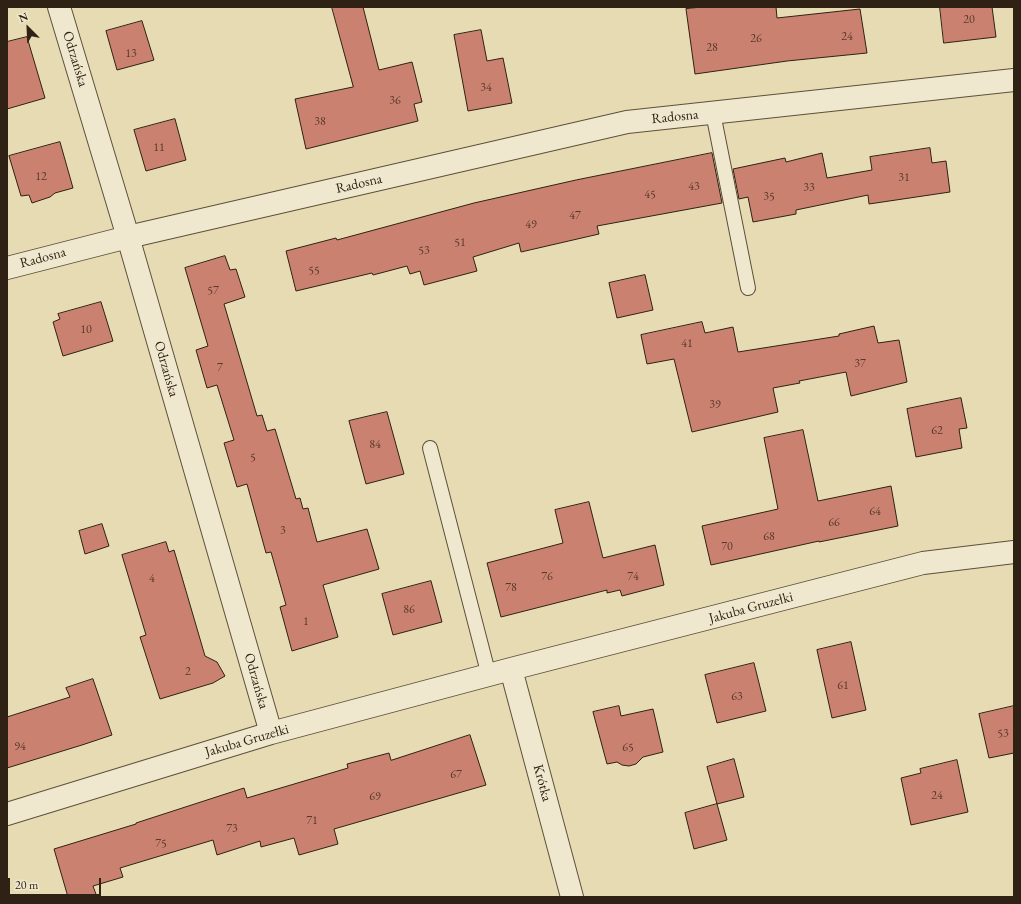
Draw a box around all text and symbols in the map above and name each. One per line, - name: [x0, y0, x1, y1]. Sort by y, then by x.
- north arrow: [8, 8, 48, 48]
- text: N: [16, 9, 30, 25]
- house number: 20: [963, 13, 975, 27]
- street label: Odrzańska: [59, 29, 91, 89]
- house number: 24: [841, 30, 853, 44]
- house number: 26: [750, 32, 762, 46]
- house number: 28: [706, 41, 718, 55]
- house number: 13: [125, 47, 137, 61]
- house number: 34: [480, 81, 492, 95]
- house number: 36: [389, 94, 401, 108]
- street label: Radosna: [651, 106, 699, 128]
- house number: 38: [314, 115, 326, 129]
- house number: 11: [153, 141, 165, 155]
- house number: 12: [35, 170, 47, 184]
- street label: Radosna: [334, 171, 384, 197]
- house number: 31: [898, 171, 910, 185]
- house number: 43: [688, 180, 700, 194]
- house number: 33: [803, 181, 815, 195]
- house number: 45: [644, 188, 656, 202]
- house number: 35: [763, 190, 775, 204]
- house number: 47: [569, 209, 581, 223]
- house number: 49: [525, 218, 537, 232]
- house number: 51: [454, 236, 466, 250]
- street label: Radosna: [18, 244, 68, 272]
- house number: 53: [418, 244, 430, 258]
- house number: 55: [308, 264, 320, 278]
- house number: 57: [207, 284, 219, 298]
- house number: 10: [80, 323, 92, 337]
- house number: 41: [681, 337, 693, 351]
- street label: Odrzańska: [150, 339, 182, 399]
- house number: 37: [854, 357, 866, 371]
- house number: 7: [217, 361, 223, 375]
- house number: 39: [709, 398, 721, 412]
- house number: 62: [931, 424, 943, 438]
- house number: 84: [369, 438, 381, 452]
- house number: 5: [250, 451, 256, 465]
- house number: 64: [869, 505, 881, 519]
- house number: 66: [828, 516, 840, 530]
- house number: 3: [280, 524, 286, 538]
- house number: 68: [763, 530, 775, 544]
- house number: 70: [721, 540, 733, 554]
- house number: 76: [541, 570, 553, 584]
- house number: 74: [627, 570, 639, 584]
- house number: 4: [149, 572, 155, 586]
- house number: 78: [505, 581, 517, 595]
- street label: Jakuba Gruzełki: [707, 589, 795, 627]
- house number: 86: [403, 603, 415, 617]
- house number: 1: [303, 615, 309, 629]
- street label: Odrzańska: [240, 651, 272, 711]
- house number: 2: [185, 665, 191, 679]
- house number: 61: [837, 679, 849, 693]
- house number: 63: [731, 690, 743, 704]
- street label: Jakuba Gruzełki: [203, 721, 291, 761]
- house number: 53: [997, 727, 1009, 741]
- house number: 94: [14, 740, 26, 754]
- house number: 65: [622, 741, 634, 755]
- street label: Krótka: [529, 763, 555, 803]
- house number: 67: [450, 768, 462, 782]
- house number: 24: [931, 789, 943, 803]
- house number: 69: [369, 790, 381, 804]
- house number: 71: [306, 814, 318, 828]
- house number: 73: [226, 822, 238, 836]
- house number: 75: [155, 837, 167, 851]
- scale bar: [10, 870, 103, 896]
- text: 20 m: [15, 877, 38, 893]

